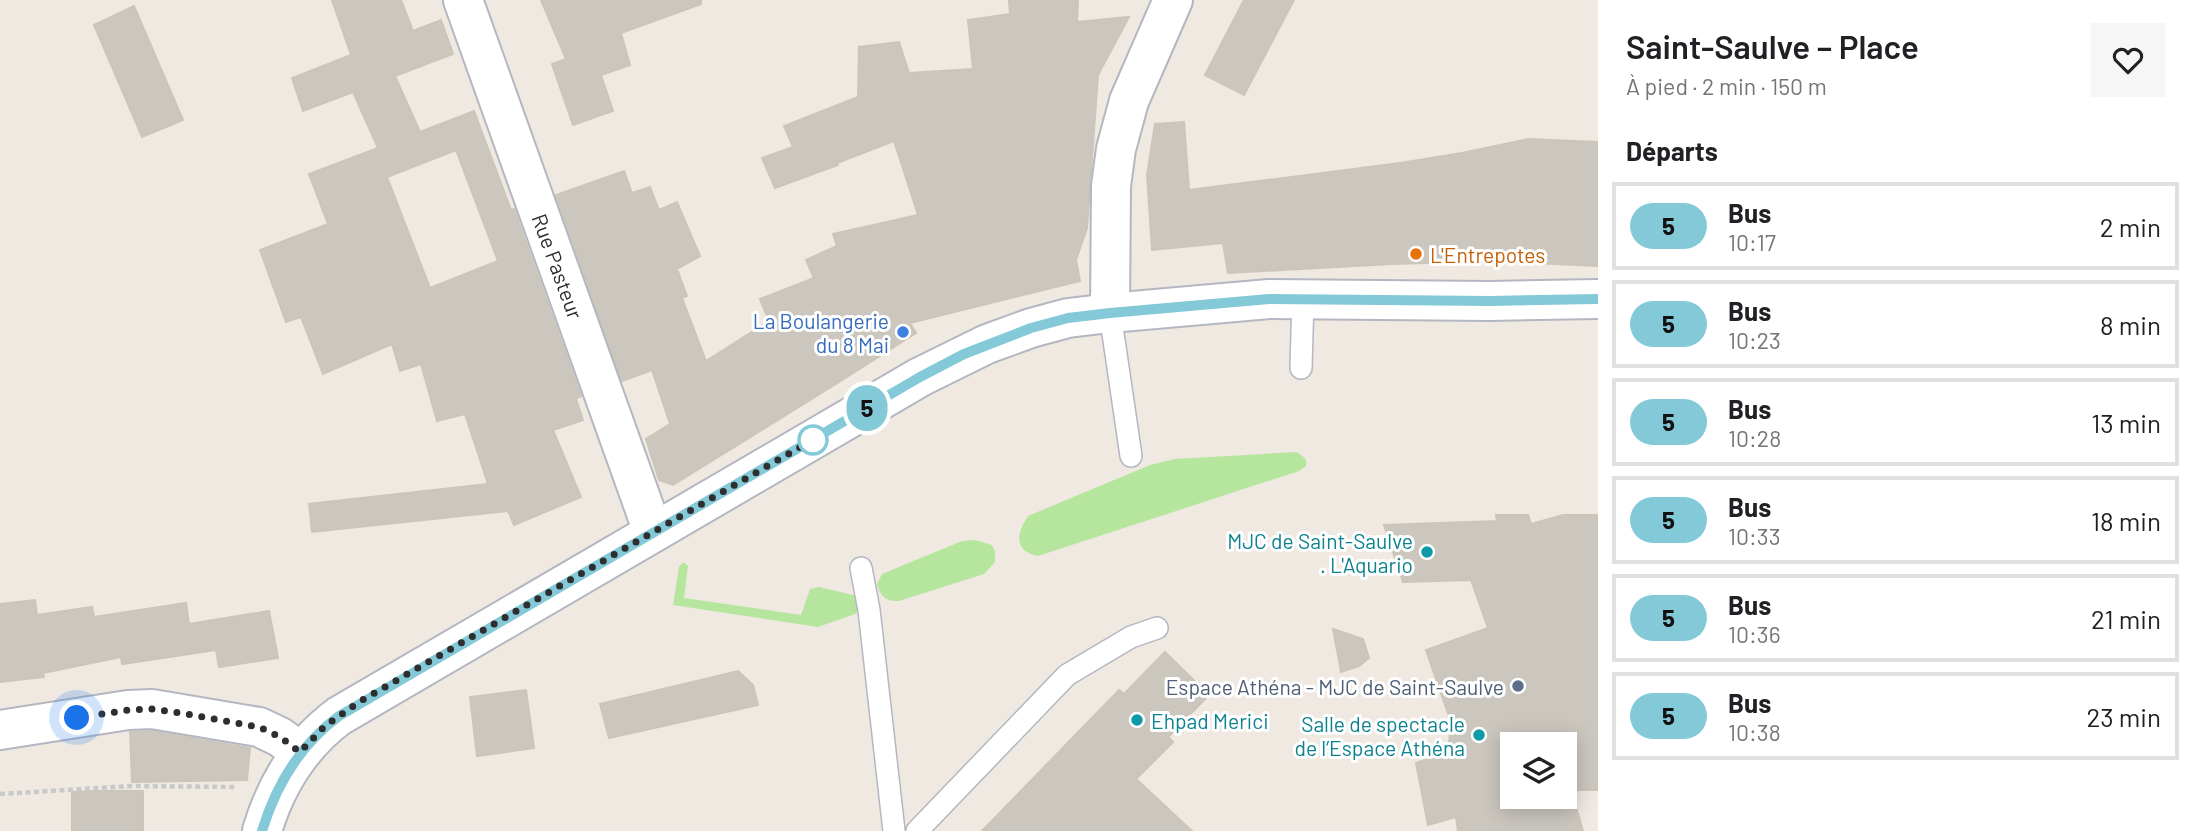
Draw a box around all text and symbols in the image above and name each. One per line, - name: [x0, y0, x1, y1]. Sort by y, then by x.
- button: heart: [2091, 23, 2165, 97]
- text: Saint-Saulve – Place: [1626, 26, 1919, 66]
- text: À pied · 2 min · 150 m: [1626, 72, 1827, 100]
- text: Départs: [1626, 135, 1718, 166]
- text: Bus: [1728, 197, 1771, 228]
- street label: Rue Pasteur: [527, 210, 589, 322]
- text: 5: [1662, 211, 1675, 240]
- text: 2 min: [2100, 211, 2161, 242]
- text: 10:17: [1728, 228, 1776, 256]
- place label: L'Entrepotes: [1430, 242, 1545, 267]
- marker: L'Entrepotes: [1408, 246, 1424, 262]
- text: Bus: [1728, 295, 1771, 326]
- place label: La Boulangerie du 8 Mai: [753, 308, 889, 357]
- text: 5: [1662, 309, 1675, 338]
- text: 8 min: [2100, 309, 2161, 340]
- marker: La Boulangerie du 8 Mai: [895, 324, 911, 340]
- text: 10:23: [1728, 326, 1781, 354]
- line badge: 5: [844, 385, 890, 431]
- text: 5: [861, 393, 873, 422]
- text: Bus: [1728, 393, 1771, 424]
- text: 5: [1662, 407, 1675, 436]
- text: 13 min: [2091, 407, 2161, 438]
- text: 10:28: [1728, 424, 1781, 452]
- unlabelled marker: [798, 425, 828, 455]
- text: Bus: [1728, 491, 1771, 522]
- text: 5: [1662, 505, 1675, 534]
- text: 18 min: [2091, 505, 2161, 536]
- text: 10:33: [1728, 522, 1781, 550]
- place label: MJC de Saint-Saulve . L'Aquario: [1227, 528, 1413, 577]
- marker: MJC de Saint-Saulve . L'Aquario: [1419, 544, 1435, 560]
- text: Bus: [1728, 589, 1771, 620]
- text: 5: [1662, 603, 1675, 632]
- text: 21 min: [2091, 603, 2161, 634]
- text: 10:36: [1728, 620, 1781, 648]
- place label: Espace Athéna - MJC de Saint-Saulve: [1166, 674, 1504, 699]
- marker: Espace Athéna - MJC de Saint-Saulve: [1510, 678, 1526, 694]
- text: Bus: [1728, 687, 1771, 718]
- your location: [59, 700, 94, 735]
- text: 5: [1662, 701, 1675, 730]
- text: 23 min: [2086, 701, 2161, 732]
- place label: Ehpad Merici: [1151, 708, 1269, 733]
- place label: Salle de spectacle de l’Espace Athéna: [1294, 711, 1465, 760]
- marker: Ehpad Merici: [1129, 712, 1145, 728]
- text: 10:38: [1728, 718, 1781, 746]
- marker: Salle de spectacle de l’Espace Athéna: [1471, 727, 1487, 743]
- map controls: [1500, 732, 1577, 809]
- button: layers: [1500, 732, 1577, 809]

